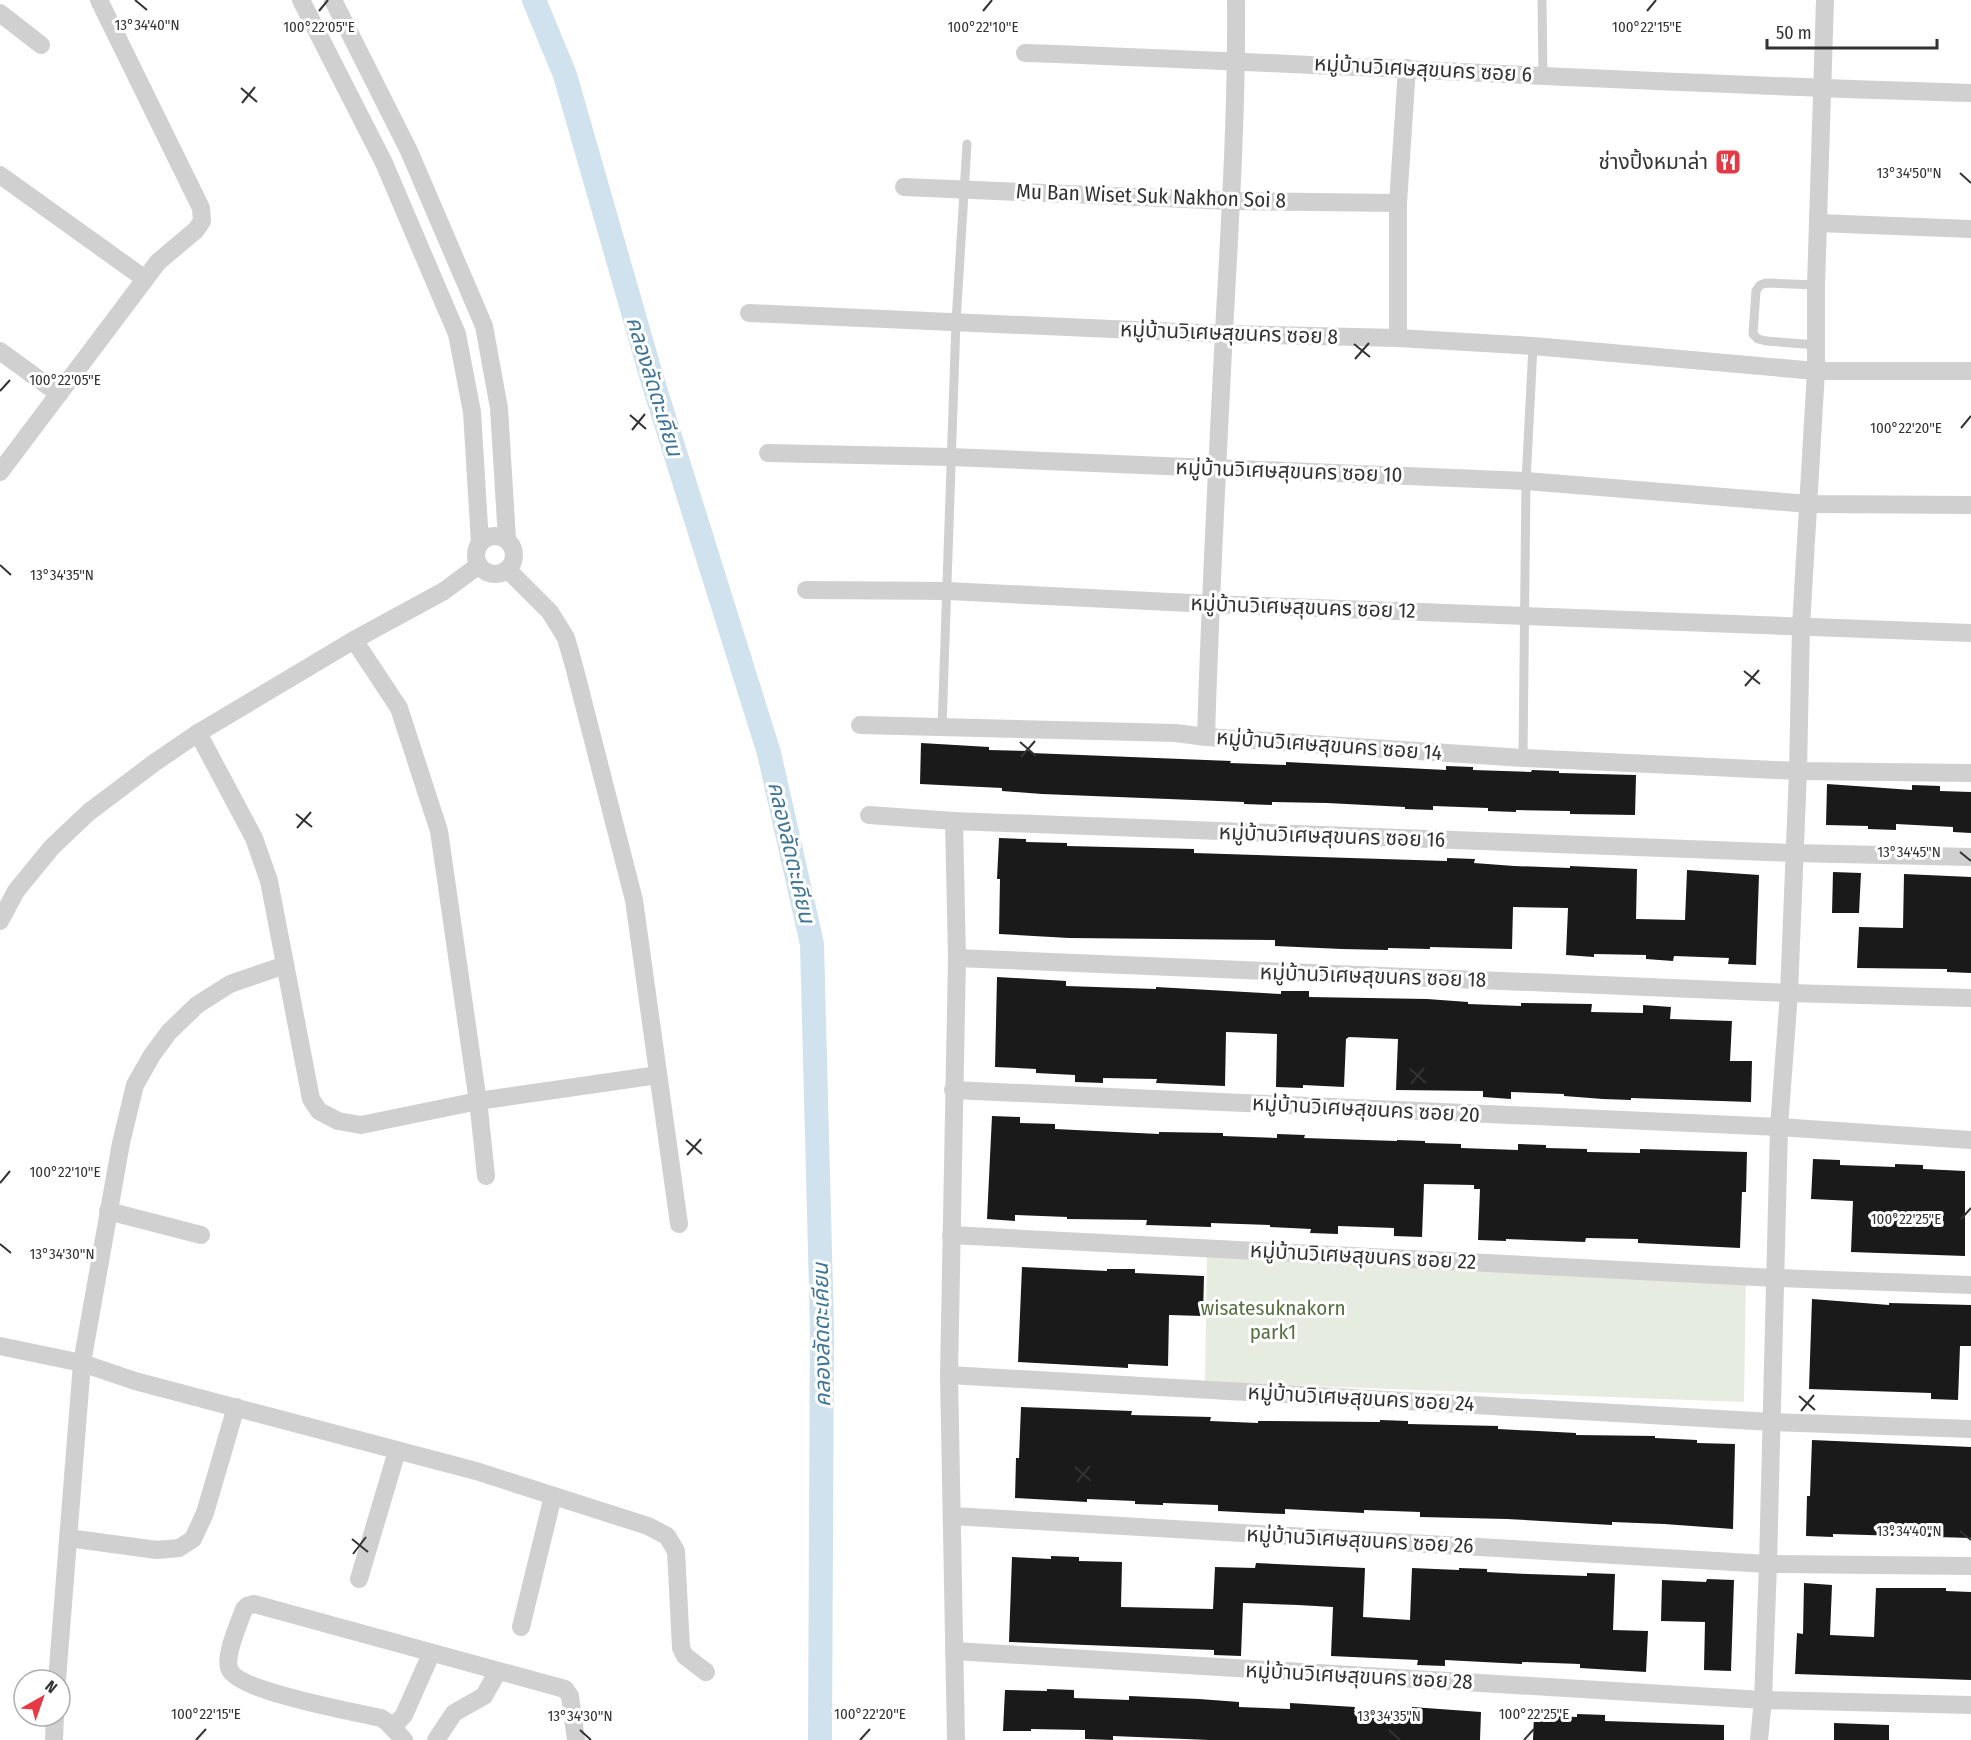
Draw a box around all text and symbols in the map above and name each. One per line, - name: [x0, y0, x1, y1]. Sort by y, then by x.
- scale bar: [1767, 12, 1936, 50]
- text: 13°34'40"N: [115, 16, 179, 34]
- text: 100°22'05"E: [283, 18, 355, 36]
- text: 100°22'10"E: [948, 18, 1019, 36]
- text: 100°22'15"E: [1612, 18, 1682, 36]
- text: 50 m: [1776, 22, 1812, 44]
- street label: หมู่บ้านวิเศษสุขนคร ซอย 6: [1313, 50, 1533, 88]
- restaurant icon: ช่างปิ้งหมาล่า: [1713, 147, 1743, 177]
- place label: ช่างปิ้งหมาล่า: [1598, 148, 1708, 175]
- text: 13°34'50"N: [1876, 164, 1942, 182]
- street label: Mu Ban Wiset Suk Nakhon Soi 8: [1016, 178, 1286, 214]
- water label: คลองลัดตะเคียน: [621, 313, 689, 461]
- street label: หมู่บ้านวิเศษสุขนคร ซอย 8: [1119, 316, 1339, 350]
- text: 100°22'05"E: [29, 371, 101, 389]
- text: 100°22'20"E: [1870, 419, 1942, 437]
- street label: หมู่บ้านวิเศษสุขนคร ซอย 10: [1175, 454, 1403, 488]
- text: 13°34'35"N: [30, 566, 94, 584]
- street label: หมู่บ้านวิเศษสุขนคร ซอย 12: [1190, 590, 1416, 624]
- street label: หมู่บ้านวิเศษสุขนคร ซอย 14: [1215, 724, 1443, 766]
- water label: คลองลัดตะเคียน: [762, 779, 821, 927]
- street label: หมู่บ้านวิเศษสุขนคร ซอย 16: [1218, 819, 1446, 853]
- text: 13°34'45"N: [1877, 843, 1941, 861]
- street label: หมู่บ้านวิเศษสุขนคร ซอย 18: [1259, 959, 1487, 993]
- street label: หมู่บ้านวิเศษสุขนคร ซอย 20: [1251, 1090, 1481, 1128]
- text: 100°22'10"E: [30, 1163, 101, 1181]
- text: 100°22'25"E: [1871, 1210, 1941, 1228]
- street label: หมู่บ้านวิเศษสุขนคร ซอย 22: [1249, 1237, 1477, 1275]
- text: 13°34'30"N: [29, 1245, 95, 1263]
- water label: คลองลัดตะเคียน: [807, 1261, 836, 1407]
- park label: wisatesuknakorn park1: [1200, 1295, 1346, 1345]
- street label: หมู่บ้านวิเศษสุขนคร ซอย 24: [1247, 1379, 1475, 1417]
- street label: หมู่บ้านวิเศษสุขนคร ซอย 26: [1246, 1521, 1474, 1559]
- text: 13°34'40"N: [1877, 1522, 1941, 1540]
- street label: หมู่บ้านวิเศษสุขนคร ซอย 28: [1245, 1657, 1473, 1695]
- north arrow: [12, 1668, 72, 1728]
- text: N: [42, 1677, 61, 1697]
- text: 100°22'15"E: [171, 1705, 241, 1723]
- text: 100°22'20"E: [834, 1705, 906, 1723]
- text: 100°22'25"E: [1499, 1705, 1569, 1723]
- text: 13°34'30"N: [547, 1707, 613, 1725]
- text: 13°34'35"N: [1357, 1707, 1421, 1725]

